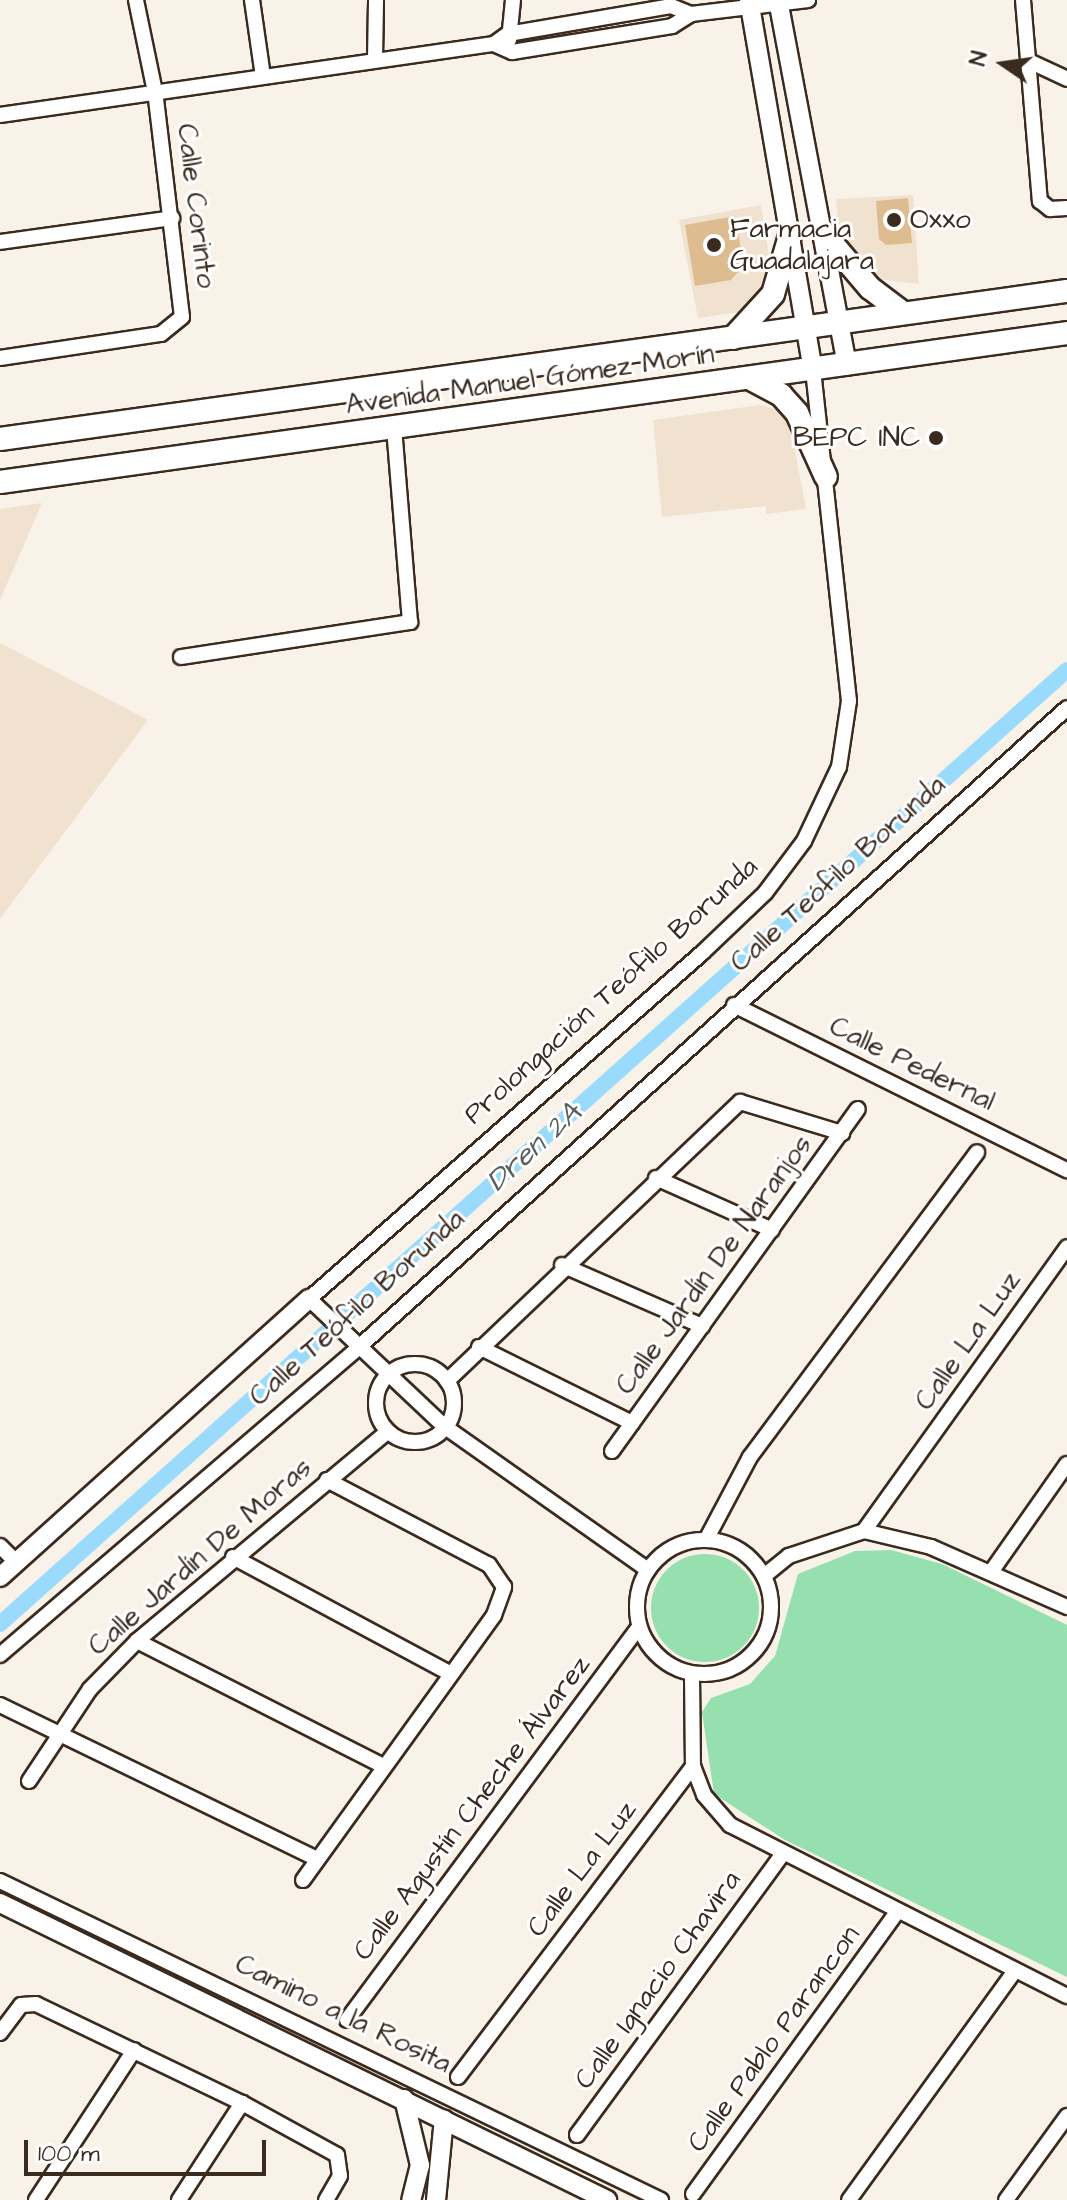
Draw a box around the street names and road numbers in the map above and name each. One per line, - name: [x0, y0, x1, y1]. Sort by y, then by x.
- street label: Calle Corinto: [169, 122, 223, 290]
- street label: Avenida Manuel Gómez Morín: [344, 337, 716, 423]
- street label: Calle Teófilo Borunda: [724, 769, 952, 979]
- street label: Prolongación Teófilo Borunda: [457, 850, 765, 1132]
- street label: Calle Pedernal: [824, 1009, 1000, 1119]
- street label: Calle Jardín De Naranjos: [609, 1129, 819, 1401]
- street label: Calle Teófilo Borunda: [243, 1203, 471, 1413]
- street label: Calle La Luz: [908, 1265, 1028, 1417]
- street label: Calle Jardín De Moras: [82, 1451, 318, 1663]
- street label: Calle Agustín Cheche Álvarez: [346, 1649, 598, 1967]
- street label: Calle La Luz: [520, 1794, 644, 1944]
- street label: Calle Ignacio Chavira: [568, 1864, 748, 2096]
- street label: Calle Pablo Parancon: [681, 1919, 867, 2159]
- street label: Camino a la Rosita: [230, 1947, 456, 2081]

